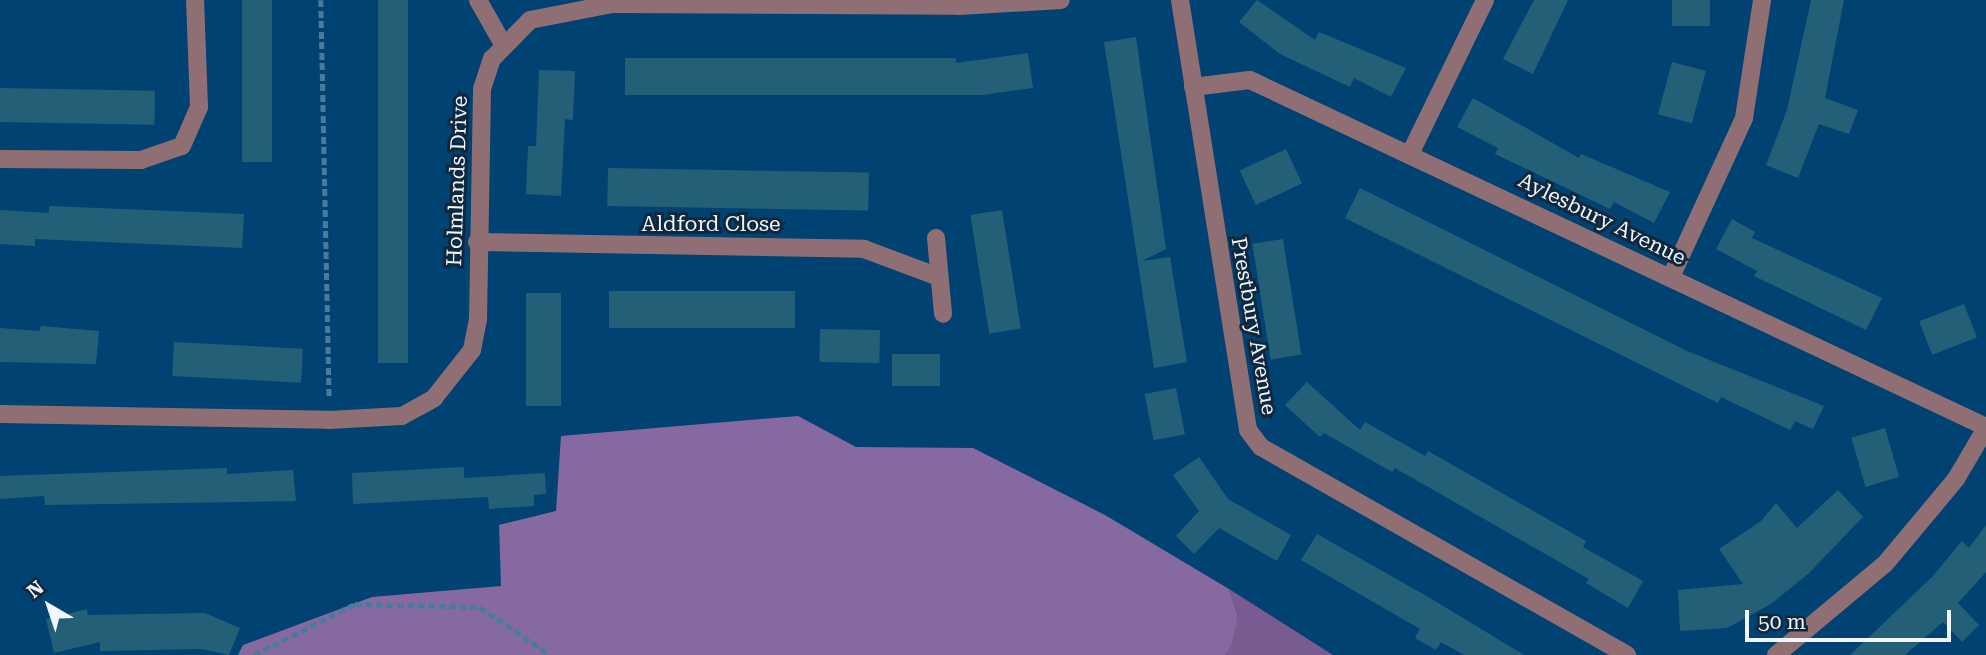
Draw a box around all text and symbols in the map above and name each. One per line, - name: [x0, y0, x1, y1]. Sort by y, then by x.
- street label: Holmlands Drive: [441, 95, 473, 267]
- street label: Aylesbury Avenue: [1514, 168, 1690, 270]
- street label: Aldford Close: [642, 211, 780, 237]
- street label: Prestbury Avenue: [1226, 235, 1282, 417]
- north arrow: [14, 571, 84, 641]
- text: N: [23, 576, 48, 603]
- scale bar: [1748, 596, 1954, 640]
- text: 50 m: [1758, 610, 1806, 634]

